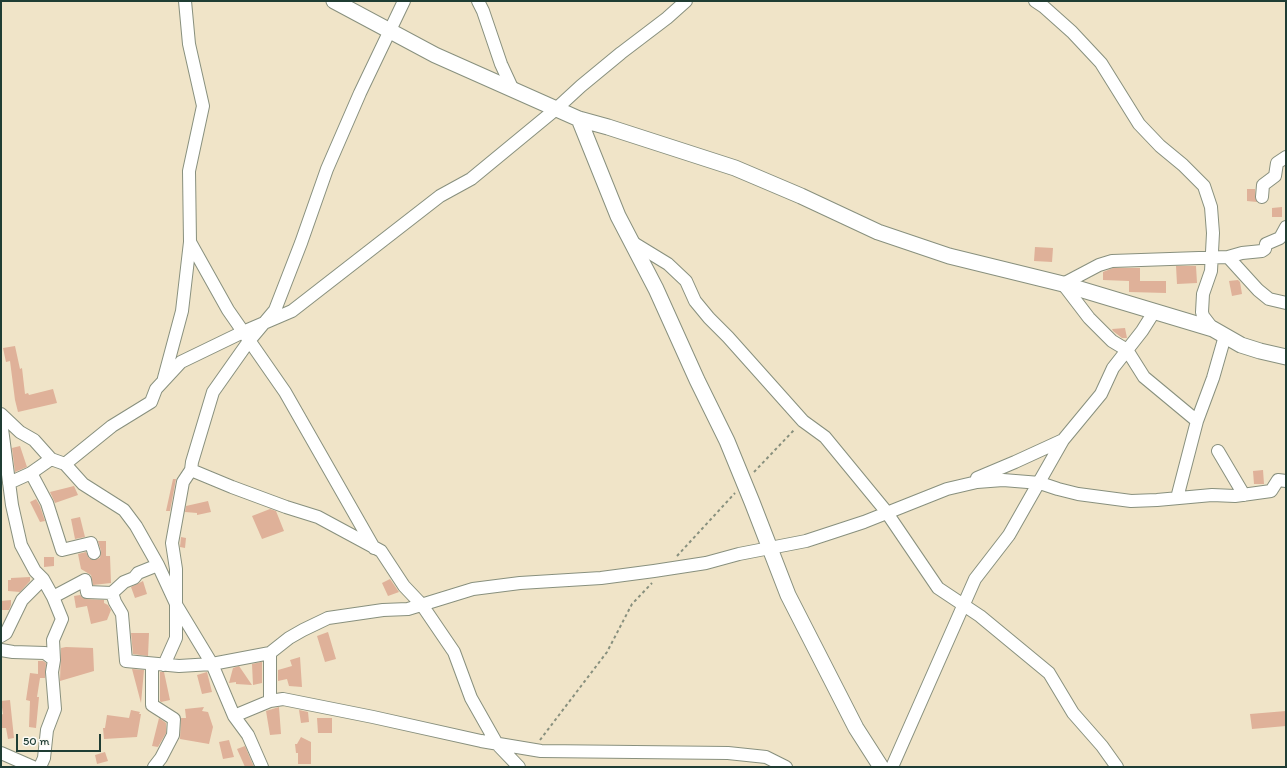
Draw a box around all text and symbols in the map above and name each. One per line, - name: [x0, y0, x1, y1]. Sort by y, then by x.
- scale bar: [18, 726, 103, 752]
- text: 50 m: [23, 734, 49, 748]

